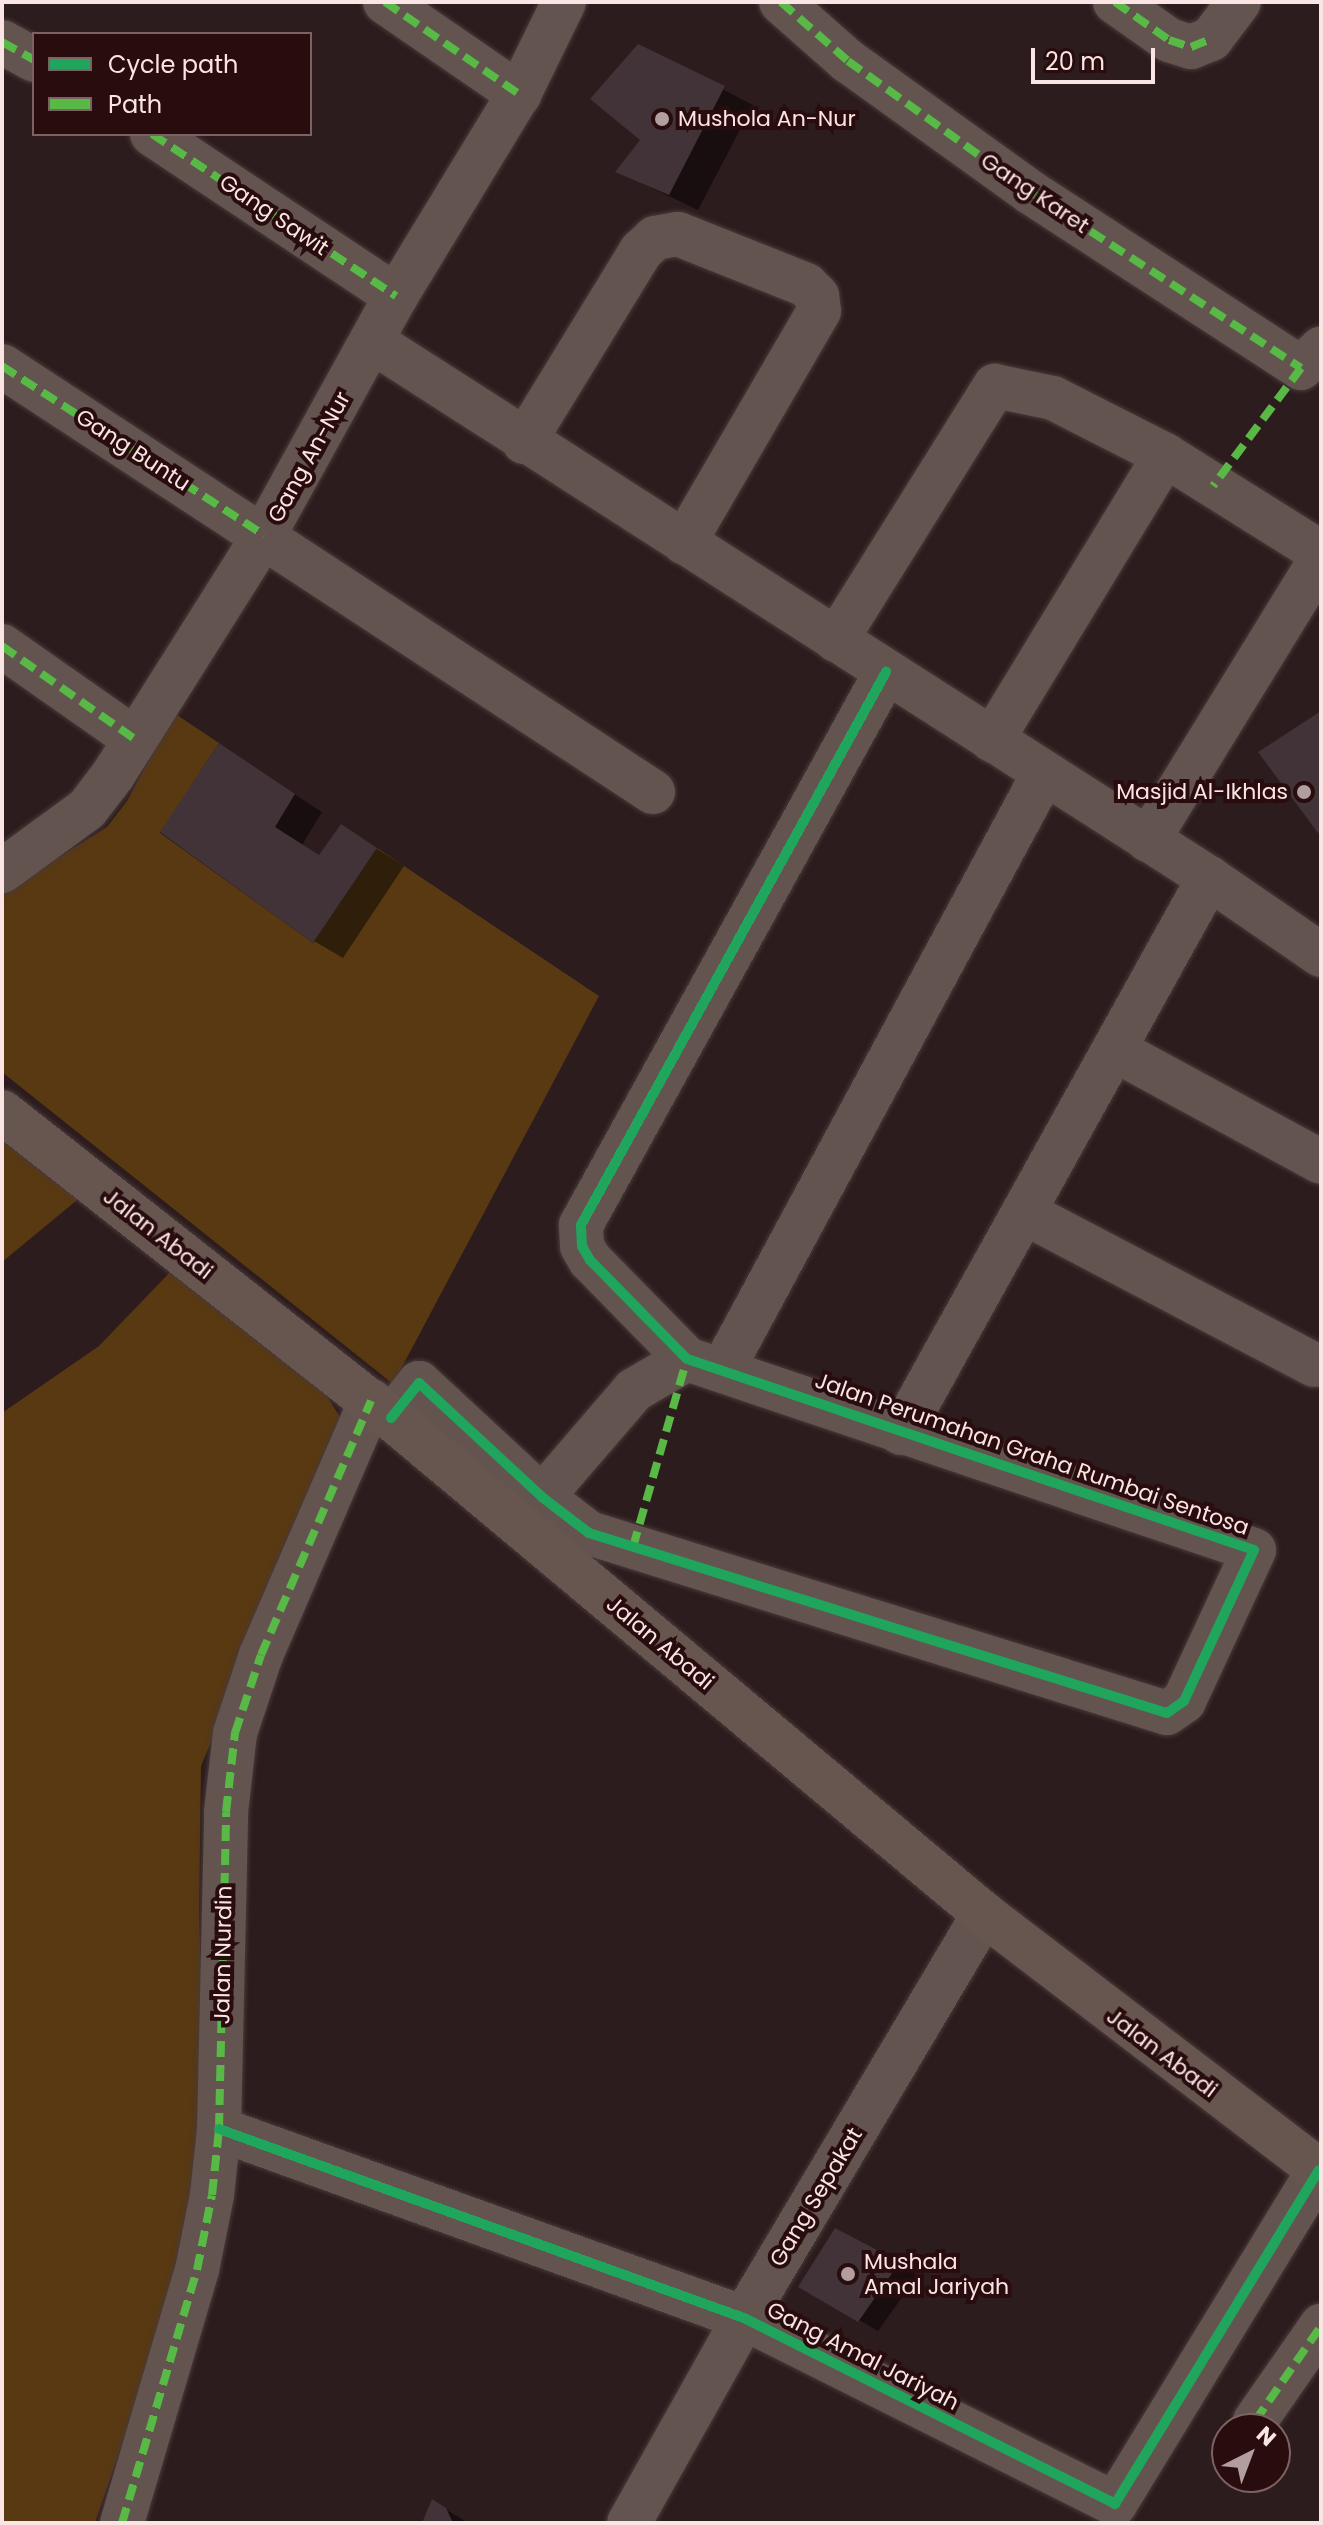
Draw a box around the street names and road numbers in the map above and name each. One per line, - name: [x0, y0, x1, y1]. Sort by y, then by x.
- street label: Gang Karet: [976, 147, 1094, 239]
- street label: Gang Sawit: [214, 169, 334, 261]
- street label: Gang An-Nur: [262, 387, 356, 527]
- street label: Gang Buntu: [71, 403, 195, 497]
- street label: Jalan Abadi: [98, 1183, 218, 1285]
- street label: Jalan Perumahan Graha Rumbai Sentosa: [812, 1367, 1252, 1541]
- street label: Jalan Abadi: [601, 1591, 719, 1695]
- street label: Jalan Nurdin: [209, 1885, 237, 2025]
- street label: Jalan Abadi: [1101, 2003, 1223, 2103]
- street label: Gang Sepakat: [764, 2123, 868, 2271]
- street label: Gang Amal Jariyah: [763, 2296, 963, 2416]

